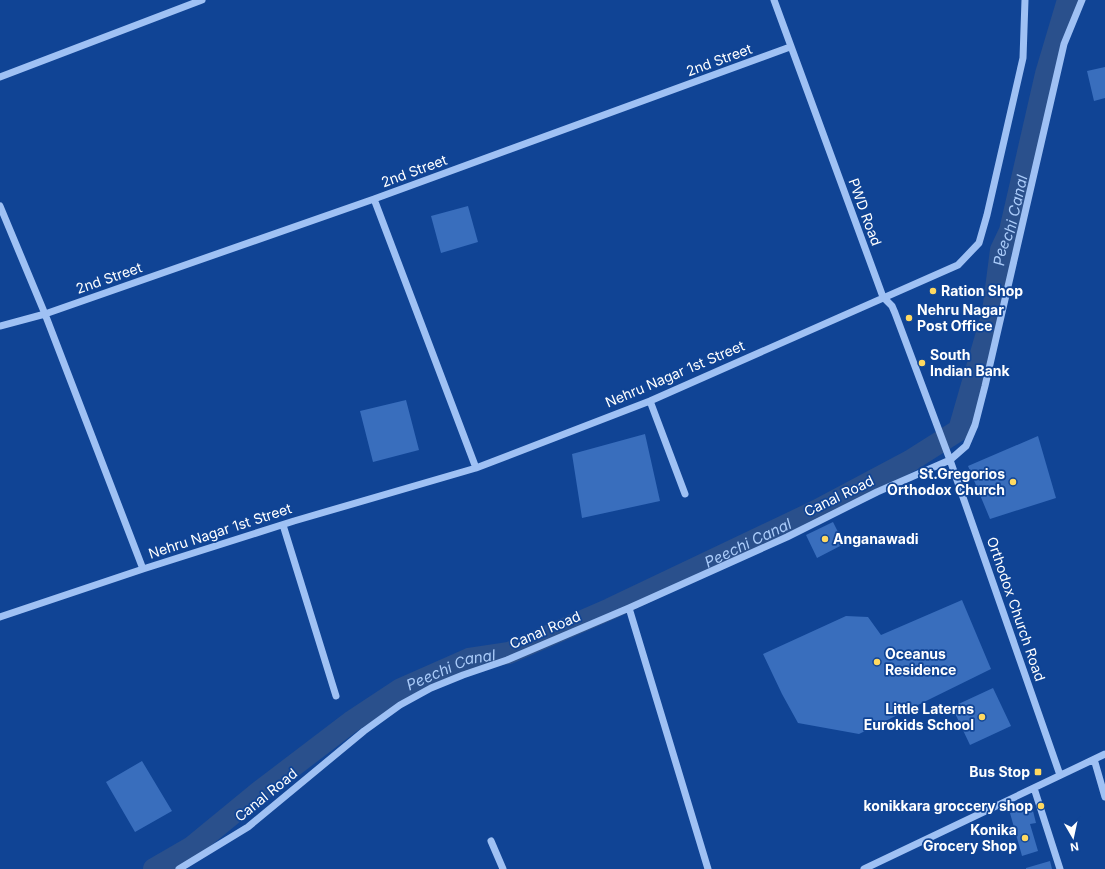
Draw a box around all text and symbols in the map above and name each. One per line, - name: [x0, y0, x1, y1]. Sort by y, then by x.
- street label: 2nd Street: [684, 40, 754, 79]
- street label: 2nd Street: [379, 151, 449, 190]
- water label: Peechi Canal: [989, 173, 1032, 267]
- street label: PWD Road: [845, 176, 886, 248]
- street label: 2nd Street: [74, 258, 145, 297]
- place label: Ration Shop: [941, 282, 1023, 299]
- marker: Ration Shop: [928, 286, 938, 296]
- place label: Nehru Nagar Post Office: [917, 301, 1004, 334]
- marker: Nehru Nagar Post Office: [904, 313, 914, 323]
- street label: Nehru Nagar 1st Street: [603, 336, 747, 411]
- place label: South Indian Bank: [930, 346, 1011, 379]
- marker: South Indian Bank: [917, 358, 927, 368]
- place label: St.Gregorios Orthodox Church: [887, 465, 1005, 498]
- street label: Canal Road: [801, 471, 876, 520]
- marker: St.Gregorios Orthodox Church: [1008, 477, 1018, 487]
- street label: Nehru Nagar 1st Street: [146, 499, 294, 562]
- water label: Peechi Canal: [701, 514, 795, 572]
- place label: Anganawadi: [833, 530, 919, 547]
- marker: Anganawadi: [820, 534, 830, 544]
- street label: Orthodox Church Road: [984, 534, 1049, 683]
- street label: Canal Road: [507, 607, 583, 652]
- water label: Peechi Canal: [403, 645, 497, 694]
- place label: Oceanus Residence: [885, 645, 956, 678]
- marker: Oceanus Residence: [872, 657, 882, 667]
- place label: Little Laterns Eurokids School: [864, 700, 974, 733]
- marker: Little Laterns Eurokids School: [977, 712, 987, 722]
- place label: Bus Stop: [969, 763, 1030, 780]
- street label: Canal Road: [231, 764, 300, 825]
- marker: Bus Stop: [1033, 767, 1043, 777]
- place label: konikkara groccery shop: [864, 797, 1033, 814]
- marker: konikkara groccery shop: [1036, 801, 1046, 811]
- north arrow: [1053, 817, 1093, 857]
- place label: Konika Grocery Shop: [923, 821, 1017, 854]
- marker: Konika Grocery Shop: [1020, 833, 1030, 843]
- text: N: [1069, 839, 1080, 854]

